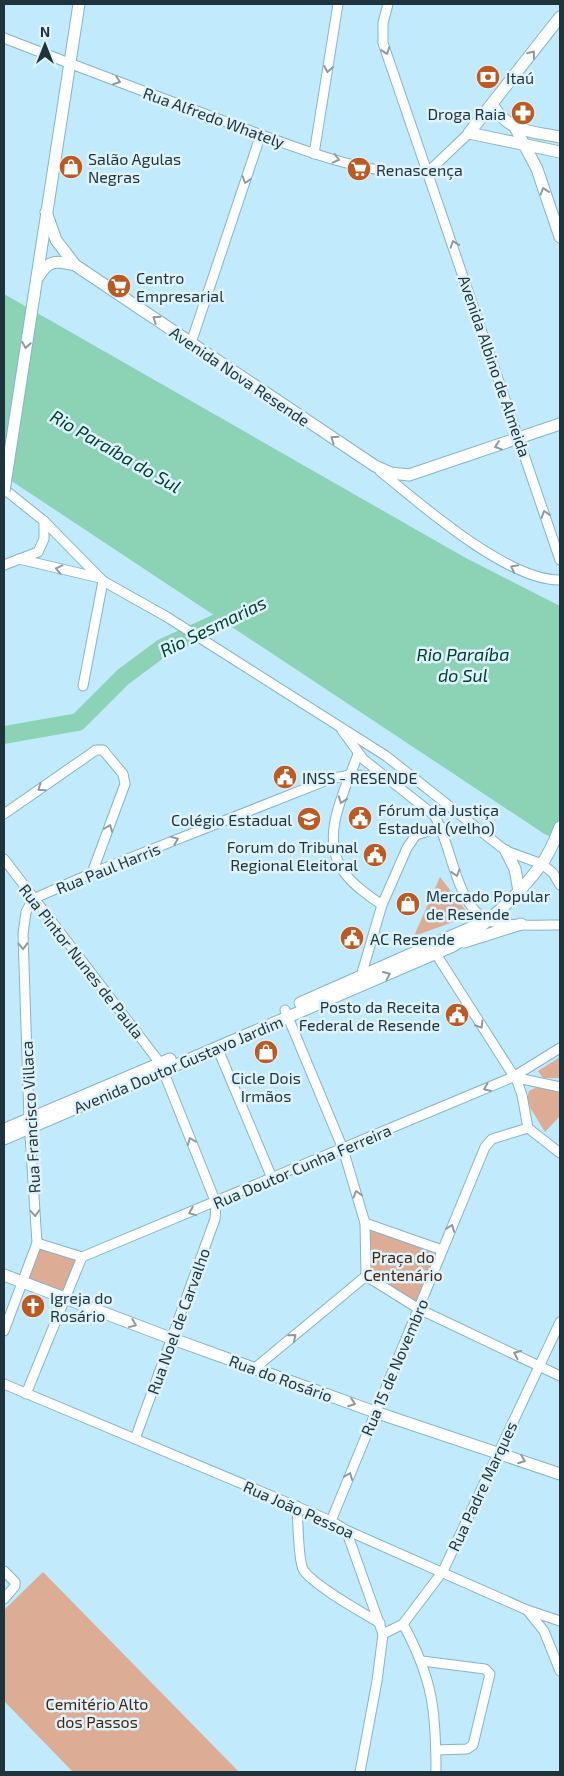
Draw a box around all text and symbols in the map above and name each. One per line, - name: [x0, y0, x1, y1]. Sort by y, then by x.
- north arrow: [20, 20, 70, 70]
- text: N: [40, 23, 50, 40]
- one-way arrow: [380, 47, 390, 55]
- one-way arrow: [526, 51, 534, 60]
- bank icon: Itaú: [475, 64, 501, 90]
- one-way arrow: [323, 66, 334, 74]
- place label: Itaú: [506, 68, 534, 87]
- one-way arrow: [112, 75, 120, 85]
- street label: Rua Alfredo Whately: [141, 83, 288, 152]
- pharmacy icon: Droga Raia: [510, 100, 536, 126]
- place label: Droga Raia: [427, 104, 506, 123]
- place label: Salão Agulas Negras: [88, 149, 181, 186]
- one-way arrow: [331, 153, 340, 164]
- shop icon: Salão Agulas Negras: [58, 154, 84, 180]
- supermarket icon: Renascença: [346, 156, 372, 182]
- place label: Renascença: [376, 160, 463, 180]
- one-way arrow: [242, 176, 252, 184]
- one-way arrow: [540, 188, 550, 196]
- one-way arrow: [449, 240, 459, 248]
- place label: Centro Empresarial: [136, 268, 224, 305]
- supermarket icon: Centro Empresarial: [106, 273, 132, 299]
- street label: Avenida Albino de Almeida: [455, 273, 535, 459]
- one-way arrow: [152, 316, 161, 325]
- street label: Avenida Nova Resende: [166, 322, 314, 430]
- one-way arrow: [22, 340, 32, 349]
- water label: Rio Paraíba do Sul: [47, 405, 185, 497]
- one-way arrow: [330, 436, 340, 445]
- one-way arrow: [494, 441, 503, 451]
- one-way arrow: [541, 510, 551, 518]
- one-way arrow: [55, 564, 64, 575]
- one-way arrow: [510, 564, 519, 574]
- water label: Rio Sesmarias: [156, 591, 270, 661]
- water label: Rio Paraíba do Sul: [417, 643, 509, 686]
- public building icon: INSS - RESENDE: [272, 764, 298, 790]
- place label: INSS - RESENDE: [302, 768, 417, 787]
- one-way arrow: [37, 782, 47, 791]
- one-way arrow: [338, 795, 348, 804]
- place label: Fórum da Justiça Estadual (velho): [378, 800, 499, 837]
- public building icon: Fórum da Justiça Estadual (velho): [347, 805, 373, 831]
- school or university icon: Colégio Estadual: [296, 806, 322, 832]
- place label: Colégio Estadual: [171, 810, 292, 829]
- one-way arrow: [103, 824, 113, 833]
- one-way arrow: [171, 836, 179, 846]
- place label: Forum do Tribunal Regional Eleitoral: [227, 837, 358, 874]
- street label: Rua Paul Harris: [53, 838, 163, 898]
- public building icon: Forum do Tribunal Regional Eleitoral: [362, 842, 388, 868]
- one-way arrow: [450, 869, 460, 877]
- street label: Rua Pintor Nunes de Paula: [16, 880, 148, 1042]
- place label: Mercado Popular de Resende: [426, 886, 551, 923]
- shop icon: Mercado Popular de Resende: [395, 891, 421, 917]
- public building icon: AC Resende: [339, 925, 365, 951]
- place label: AC Resende: [370, 929, 455, 948]
- one-way arrow: [18, 942, 29, 950]
- one-way arrow: [382, 971, 391, 982]
- place label: Posto da Receita Federal de Resende: [299, 997, 440, 1034]
- public building icon: Posto da Receita Federal de Resende: [444, 1002, 470, 1028]
- street label: Avenida Doutor Gustavo Jardim: [70, 1011, 286, 1117]
- one-way arrow: [474, 1019, 484, 1028]
- shop icon: Cicle Dois Irmãos: [253, 1039, 279, 1065]
- street label: Rua Francisco Villaca: [17, 1040, 43, 1194]
- place label: Cicle Dois Irmãos: [231, 1068, 301, 1105]
- one-way arrow: [483, 1082, 492, 1093]
- street label: Rua Doutor Cunha Ferreira: [210, 1120, 394, 1212]
- one-way arrow: [187, 1137, 197, 1146]
- one-way arrow: [352, 1190, 362, 1199]
- one-way arrow: [188, 1206, 197, 1217]
- one-way arrow: [30, 1209, 41, 1217]
- one-way arrow: [445, 1224, 456, 1233]
- street label: Rua Noel de Carvalho: [143, 1245, 213, 1397]
- park label: Praça do Centenário: [363, 1247, 443, 1284]
- place label: Igreja do Rosário: [50, 1288, 113, 1325]
- church icon: Igreja do Rosário: [20, 1293, 46, 1319]
- street label: Rua 15 de Novembro: [357, 1296, 431, 1438]
- one-way arrow: [128, 1317, 137, 1328]
- one-way arrow: [287, 1335, 296, 1343]
- one-way arrow: [513, 1349, 522, 1360]
- street label: Rua do Rosário: [227, 1351, 335, 1405]
- one-way arrow: [347, 1397, 355, 1407]
- street label: Rua Padre Marques: [444, 1418, 520, 1554]
- one-way arrow: [518, 1454, 526, 1464]
- one-way arrow: [343, 1472, 354, 1481]
- street label: Rua João Pessoa: [241, 1476, 357, 1542]
- park label: Cemitério Alto dos Passos: [46, 1694, 148, 1731]

